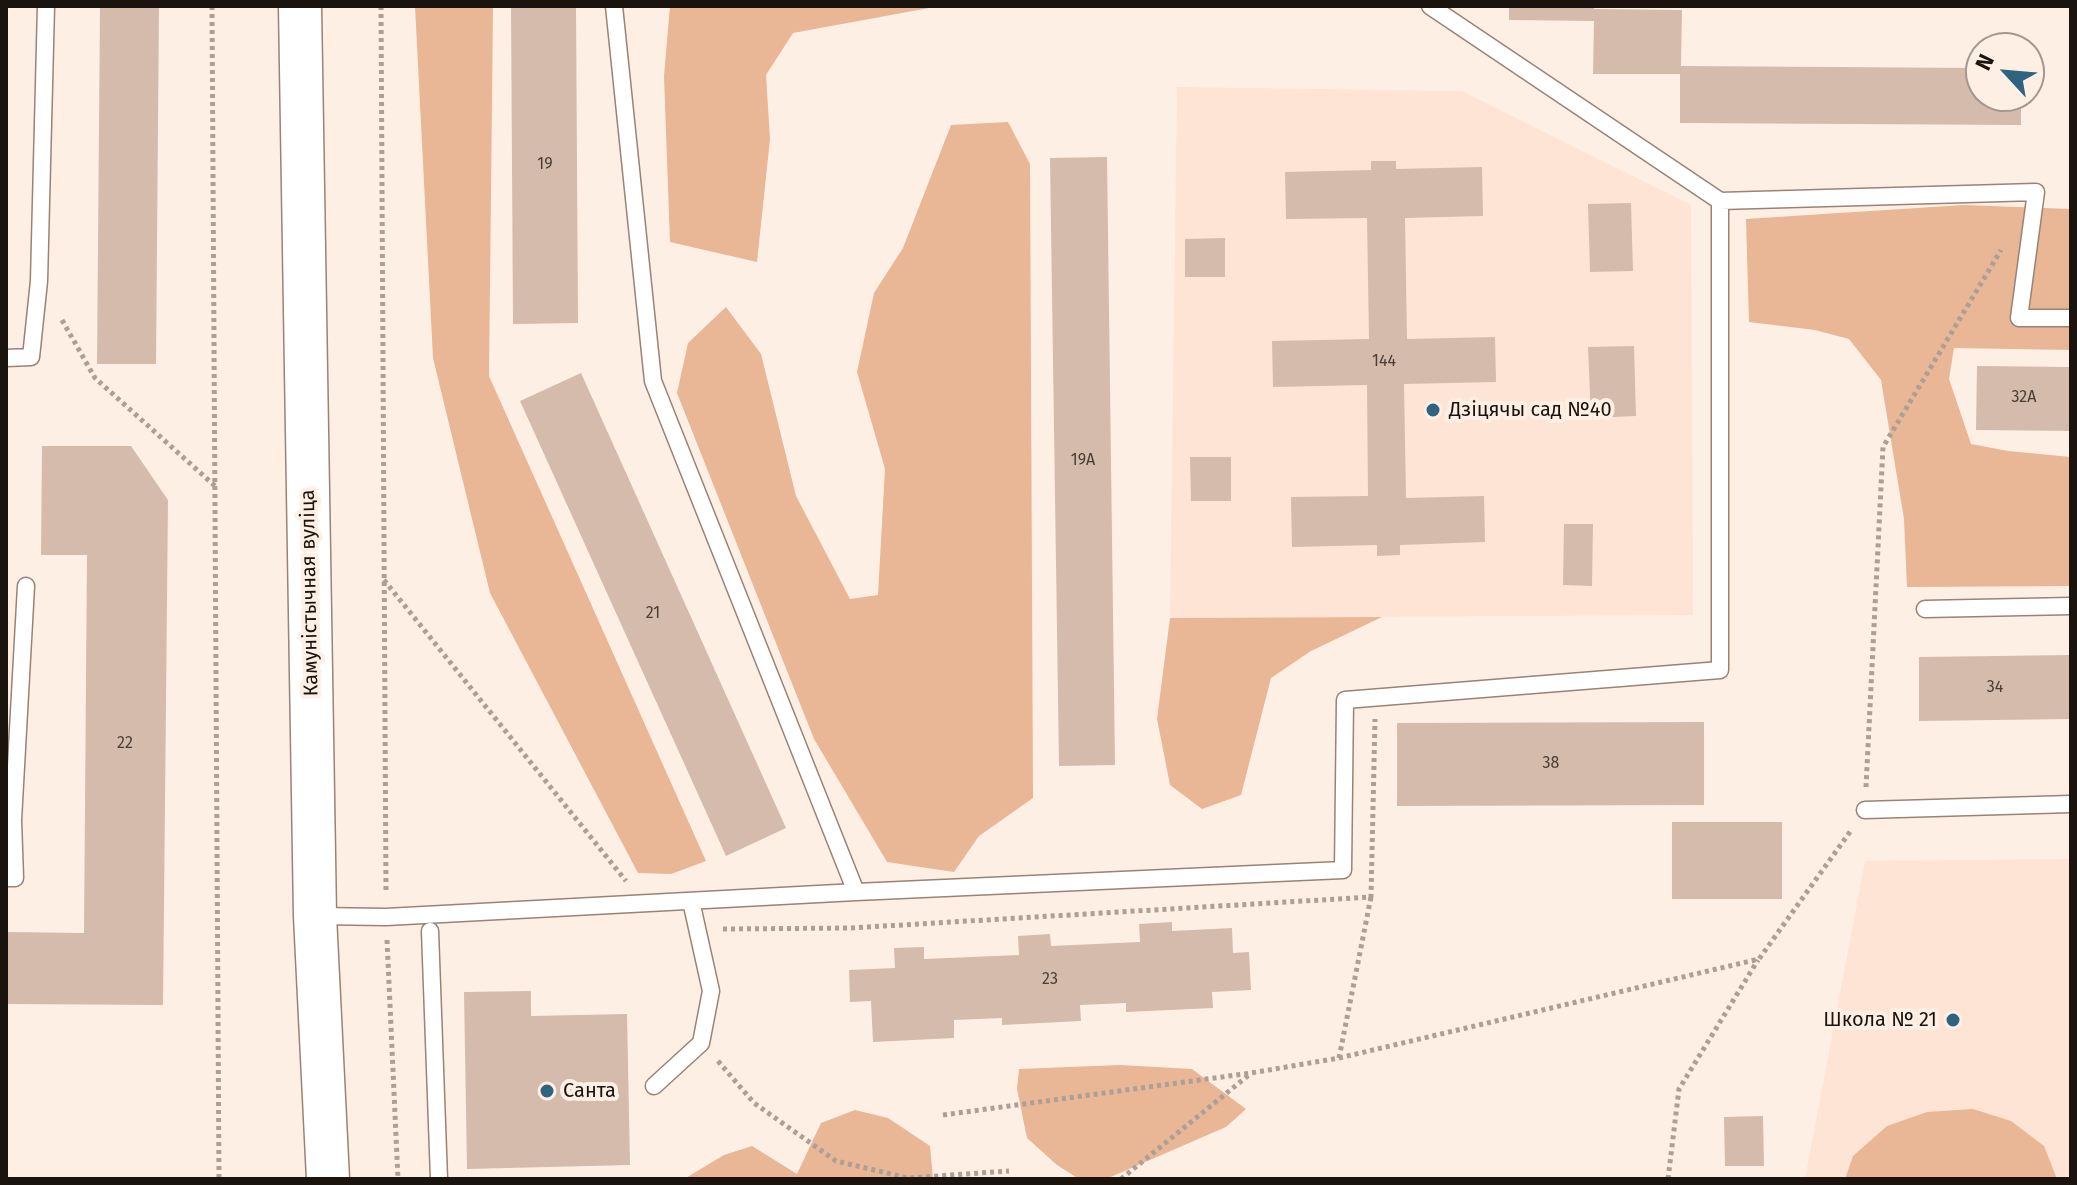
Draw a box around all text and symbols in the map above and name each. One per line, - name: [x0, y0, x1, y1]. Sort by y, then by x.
- north arrow: [1965, 32, 2045, 112]
- text: N: [1969, 50, 2000, 75]
- house number: 19: [537, 155, 553, 175]
- house number: 144: [1372, 352, 1396, 372]
- house number: 32А: [2012, 388, 2036, 408]
- place label: Дзіцячы сад №40: [1449, 398, 1612, 422]
- marker: Дзіцячы сад №40: [1424, 401, 1442, 419]
- house number: 19А: [1071, 451, 1095, 471]
- street label: Камуністычная вуліца: [296, 489, 324, 697]
- house number: 21: [646, 604, 660, 624]
- house number: 34: [1987, 678, 2003, 698]
- house number: 22: [117, 734, 133, 754]
- house number: 38: [1543, 754, 1559, 774]
- house number: 23: [1042, 970, 1058, 990]
- place label: Школа № 21: [1823, 1008, 1937, 1032]
- marker: Школа № 21: [1944, 1011, 1962, 1029]
- place label: Санта: [563, 1079, 616, 1103]
- marker: Санта: [538, 1082, 556, 1100]

